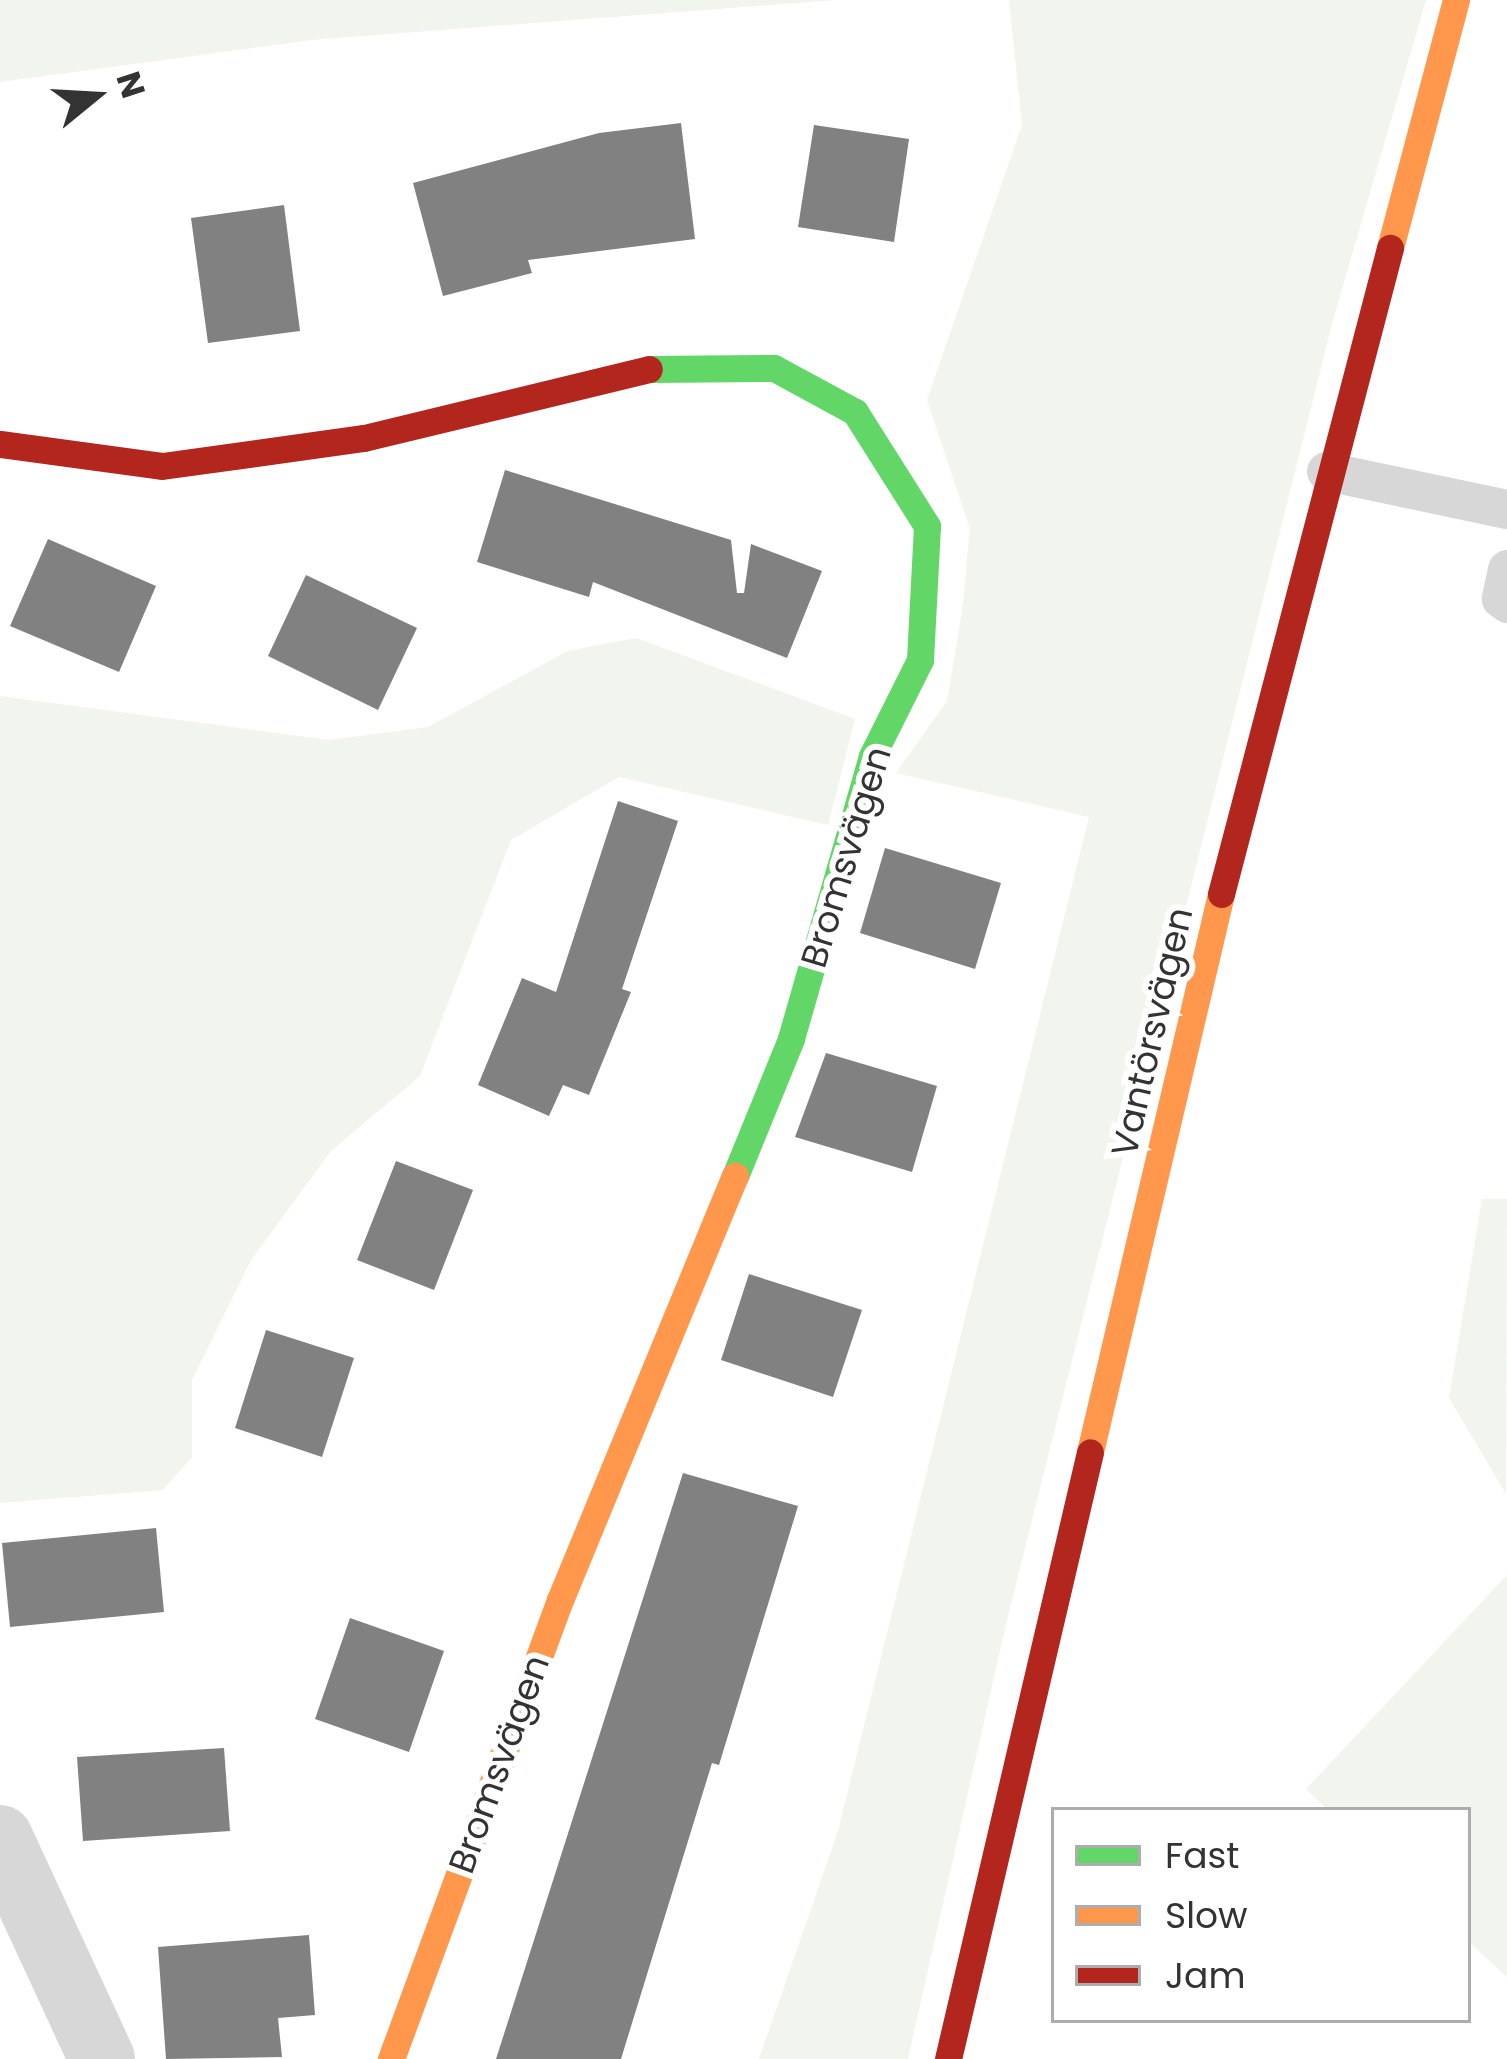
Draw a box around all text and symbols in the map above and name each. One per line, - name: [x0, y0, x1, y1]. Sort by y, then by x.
- north arrow: [36, 36, 156, 156]
- text: N: [105, 66, 157, 104]
- street label: Bromsvägen: [792, 741, 900, 973]
- street label: Vantörsvägen: [1102, 903, 1202, 1161]
- street label: Bromsvägen: [440, 1649, 558, 1879]
- legend: [1051, 1807, 1471, 2023]
- text: Fast: [1165, 1830, 1239, 1881]
- text: Slow: [1165, 1890, 1248, 1941]
- text: Jam: [1165, 1950, 1246, 2001]

